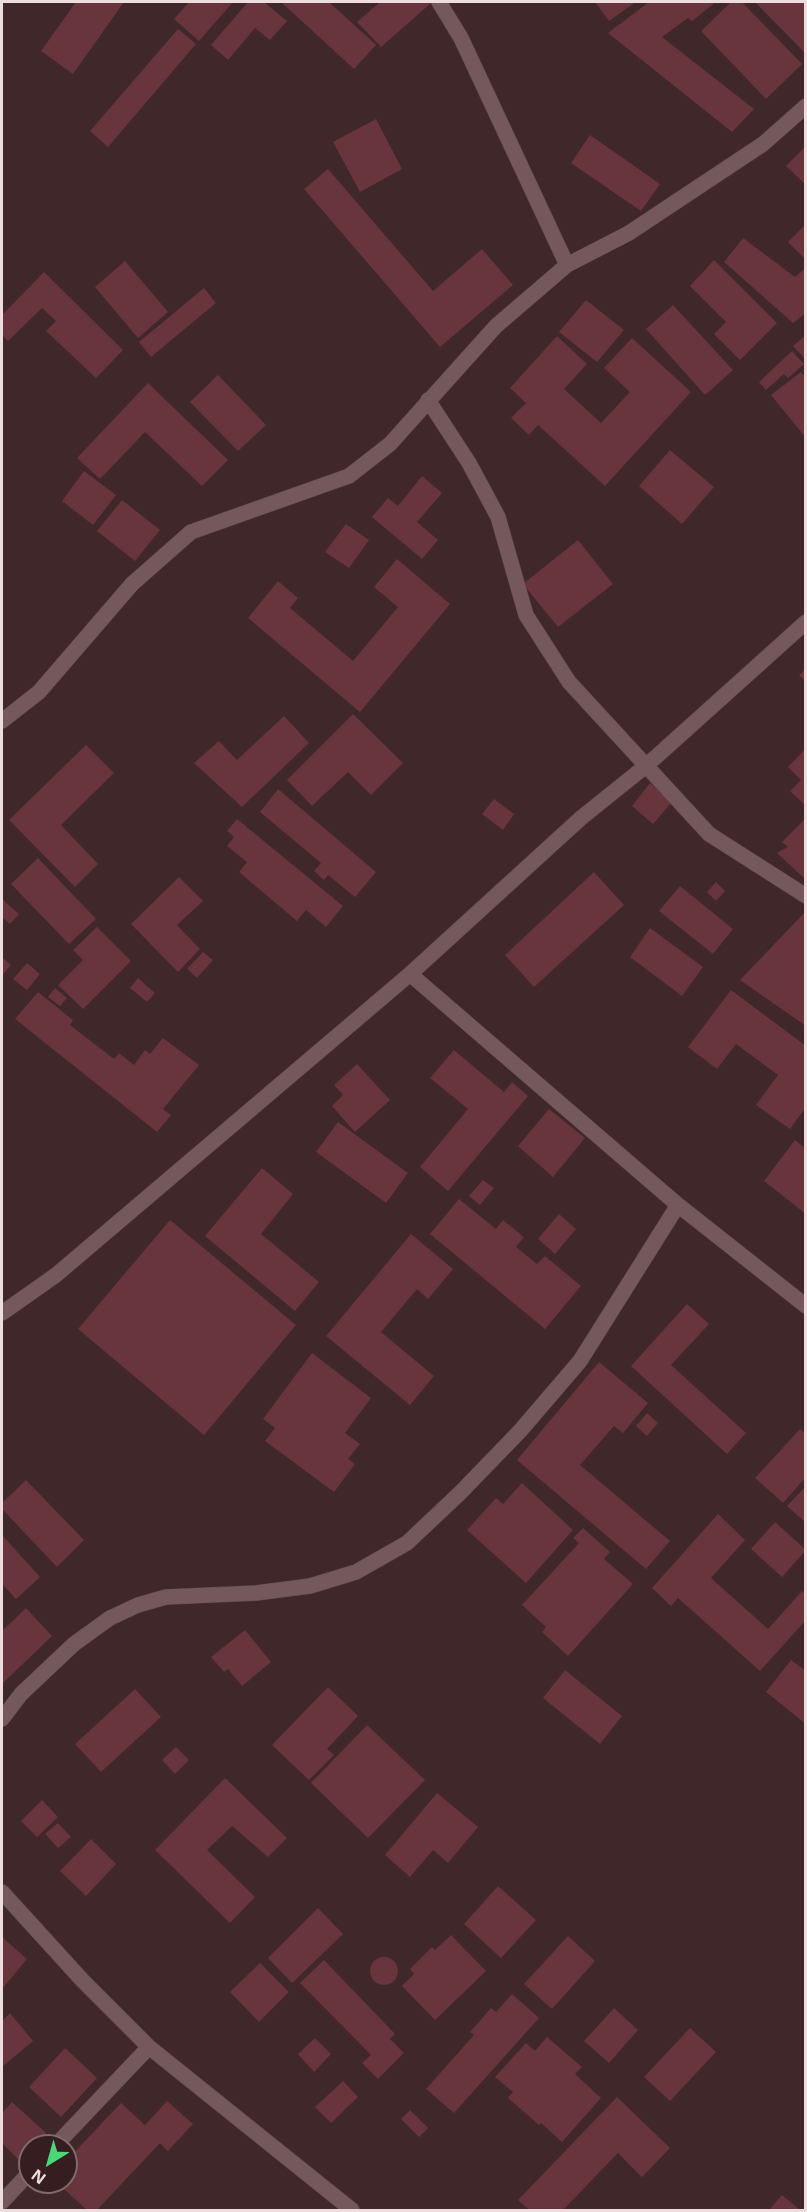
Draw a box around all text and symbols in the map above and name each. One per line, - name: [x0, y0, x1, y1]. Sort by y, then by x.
- north arrow: [18, 2134, 78, 2194]
- text: N: [27, 2164, 50, 2189]

